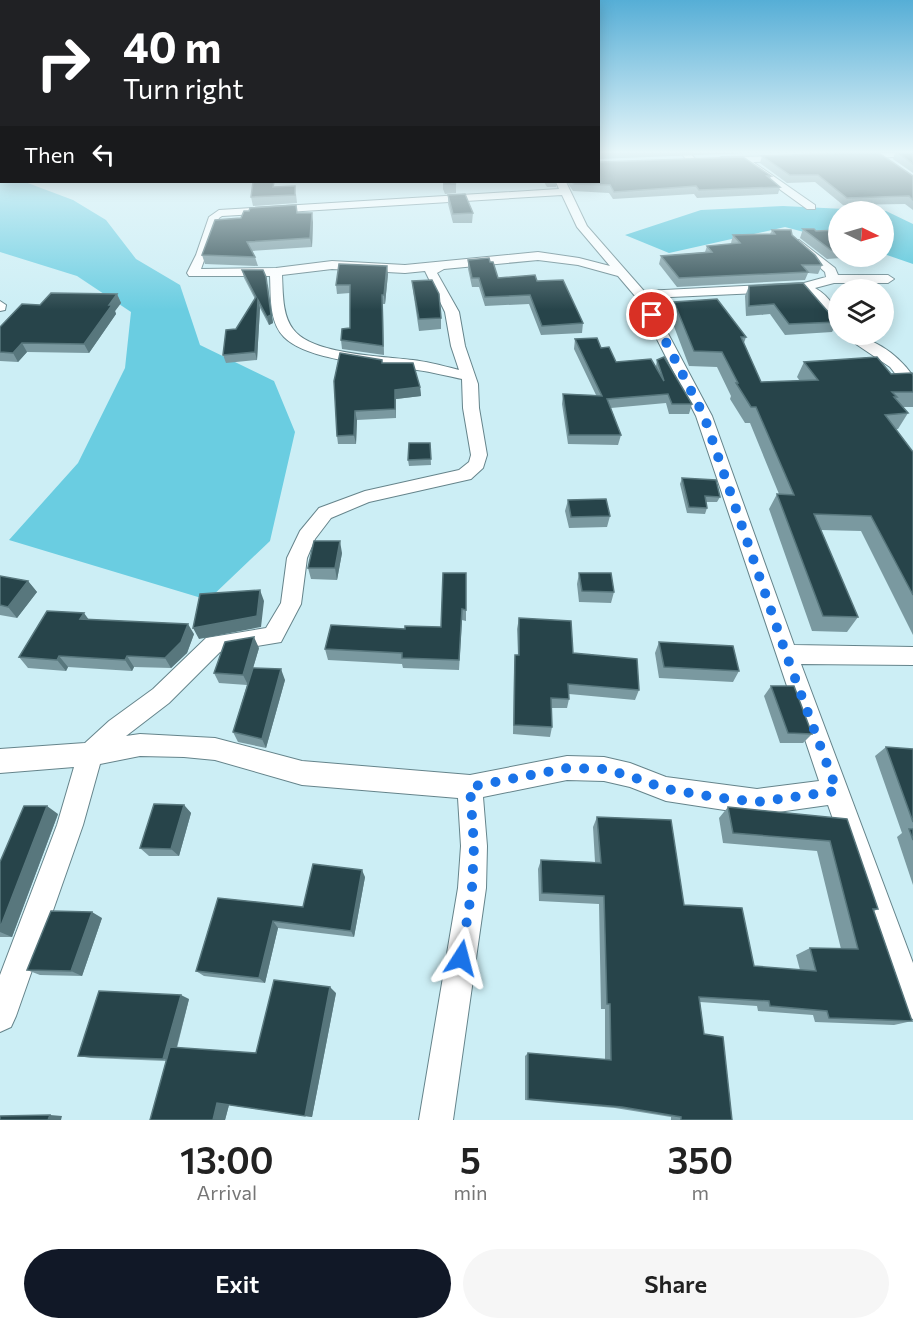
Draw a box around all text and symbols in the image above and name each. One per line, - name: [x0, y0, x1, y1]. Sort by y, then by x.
- text: 40 m: [123, 20, 221, 72]
- icon: right: [24, 24, 102, 102]
- text: Turn right: [123, 72, 243, 105]
- icon: left: [87, 138, 120, 171]
- text: Then: [24, 141, 75, 168]
- north arrow: [828, 201, 894, 267]
- map controls: [828, 201, 894, 345]
- button: layers: [828, 279, 894, 345]
- pin: [626, 289, 677, 340]
- icon: arrive: [635, 298, 668, 331]
- position arrow: [429, 926, 493, 990]
- text: 13:00: [180, 1137, 274, 1181]
- text: 5: [460, 1137, 481, 1181]
- text: 350: [668, 1137, 733, 1181]
- text: Arrival: [196, 1180, 257, 1204]
- text: min: [454, 1180, 488, 1204]
- text: m: [692, 1180, 709, 1204]
- button: Exit: [24, 1249, 451, 1318]
- button: Share: [463, 1249, 889, 1318]

